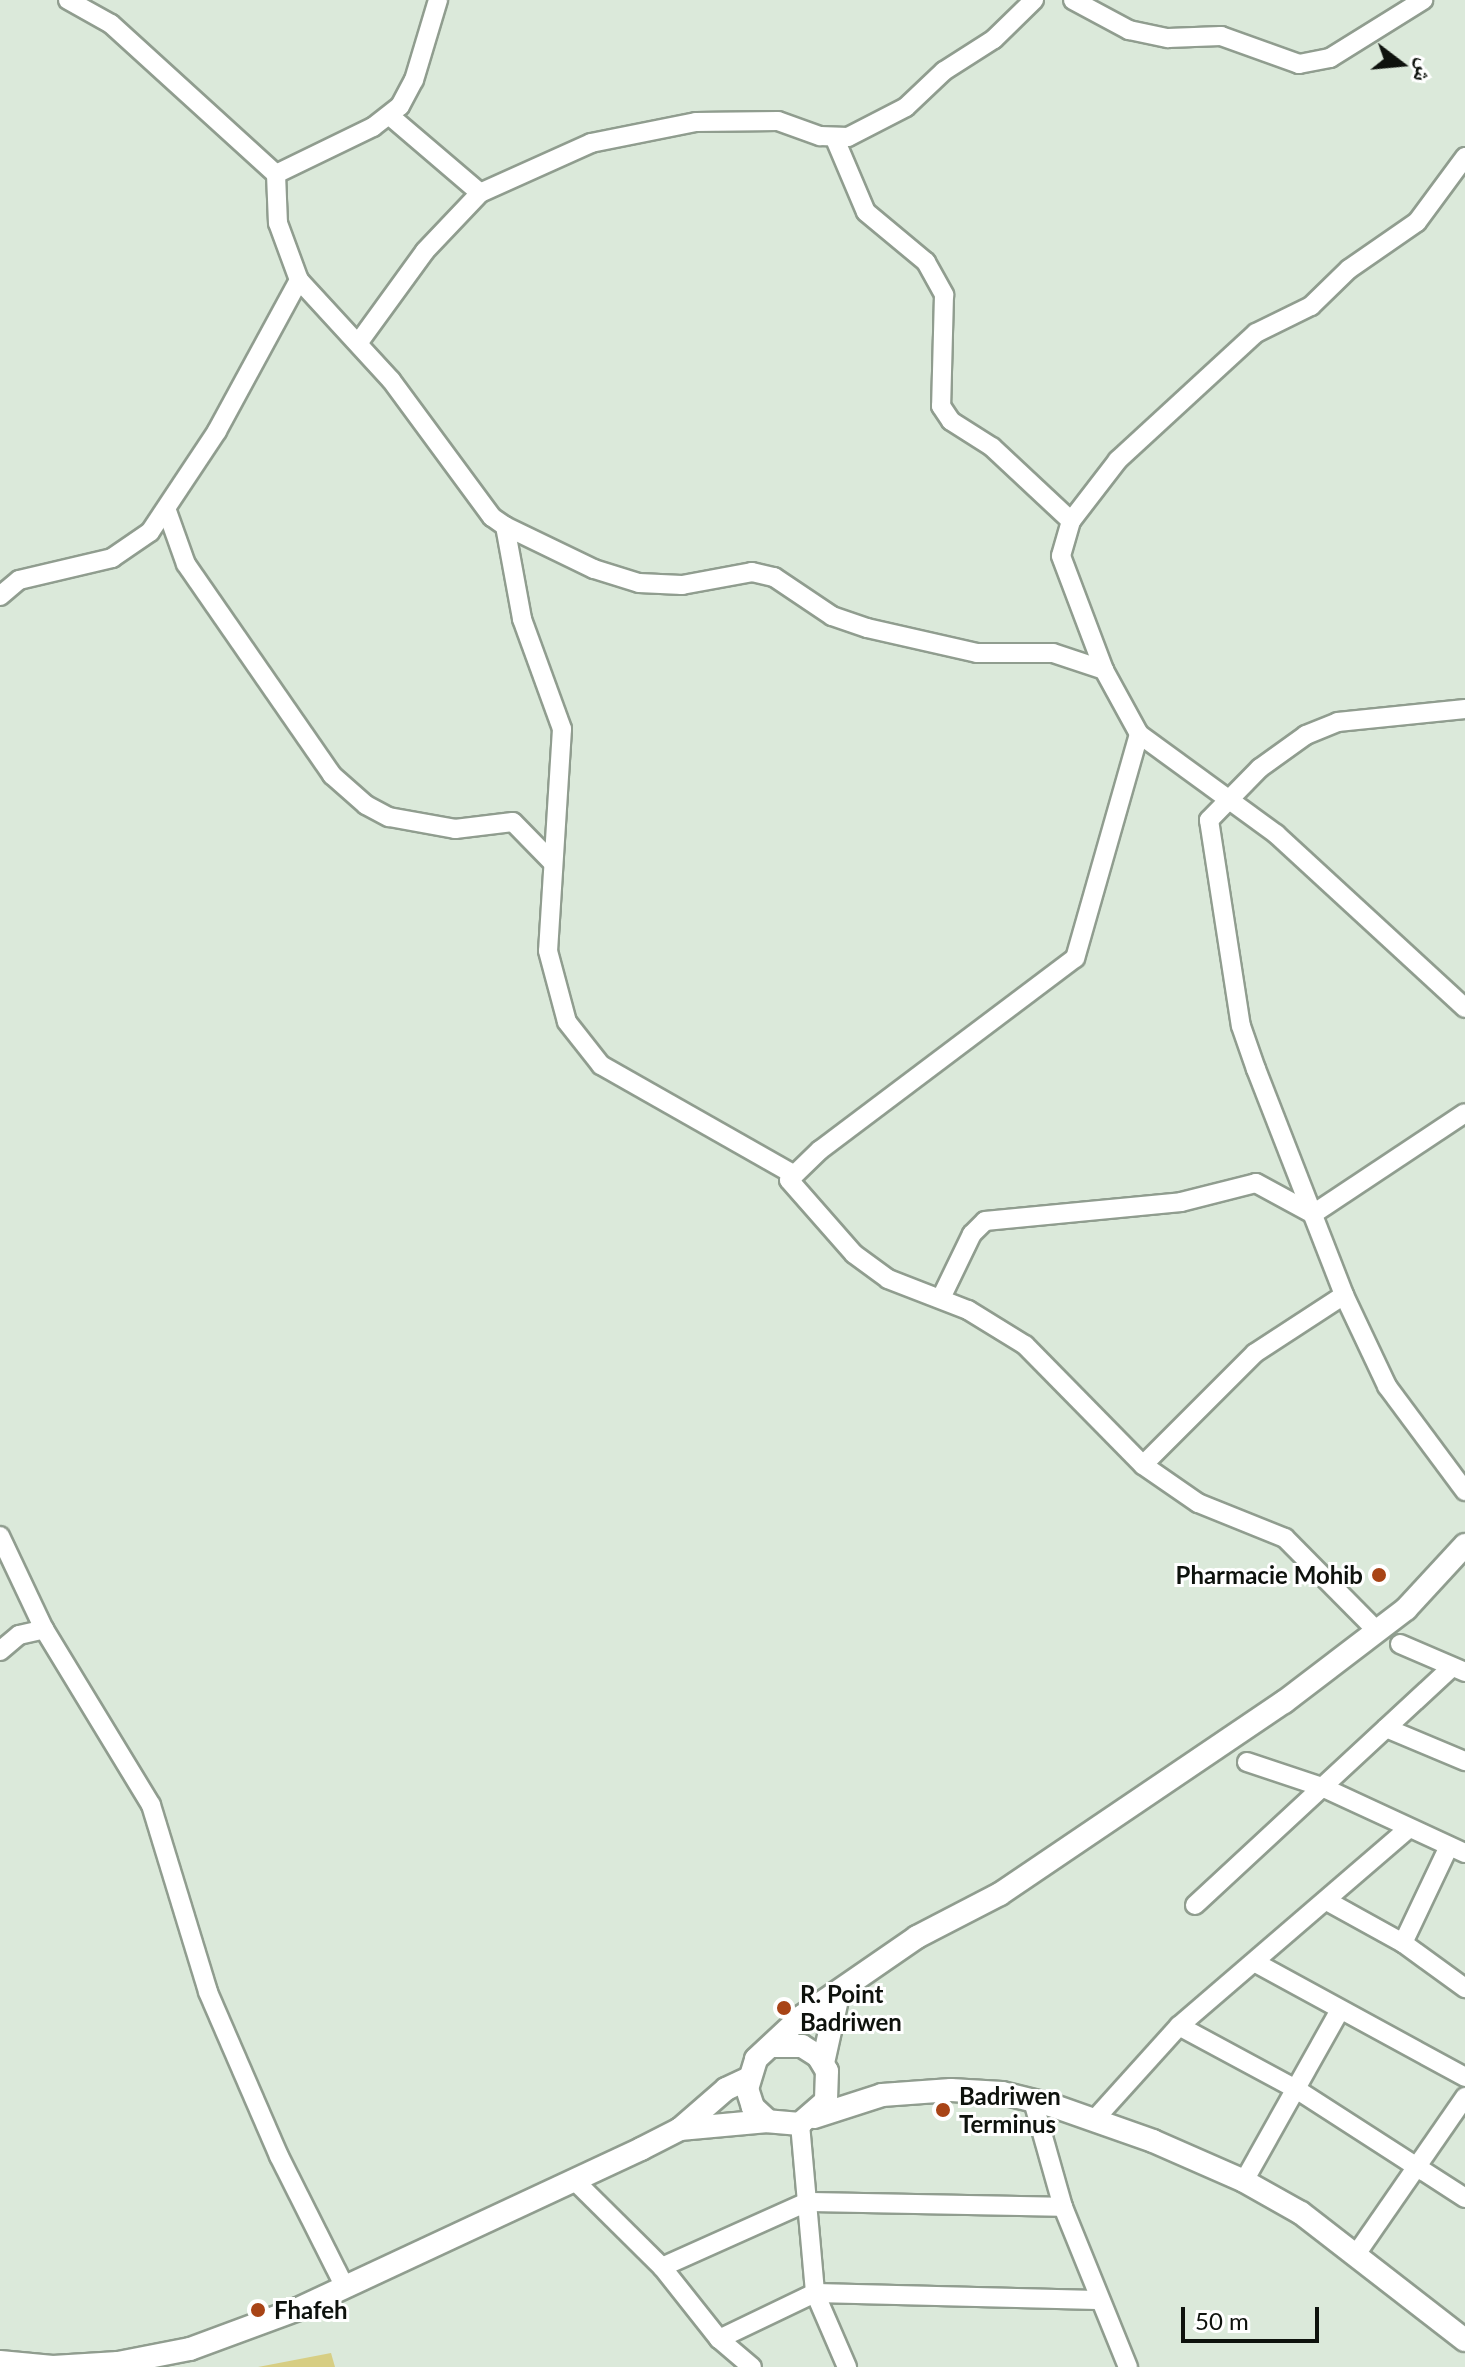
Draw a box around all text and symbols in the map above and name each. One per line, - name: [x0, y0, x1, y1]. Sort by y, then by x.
- north arrow: [1361, 24, 1441, 104]
- text: ش: [1408, 56, 1441, 86]
- place label: Pharmacie Mohib: [1176, 1561, 1363, 1589]
- marker: Pharmacie Mohib: [1370, 1566, 1388, 1584]
- place label: R. Point Badriwen: [800, 1980, 902, 2036]
- marker: R. Point Badriwen: [775, 1999, 793, 2017]
- place label: Badriwen Terminus: [959, 2082, 1061, 2138]
- marker: Badriwen Terminus: [934, 2101, 952, 2119]
- scale bar: [1185, 2291, 1323, 2341]
- place label: Fhafeh: [274, 2296, 348, 2324]
- marker: Fhafeh: [249, 2301, 267, 2319]
- text: 50 m: [1195, 2306, 1249, 2335]

